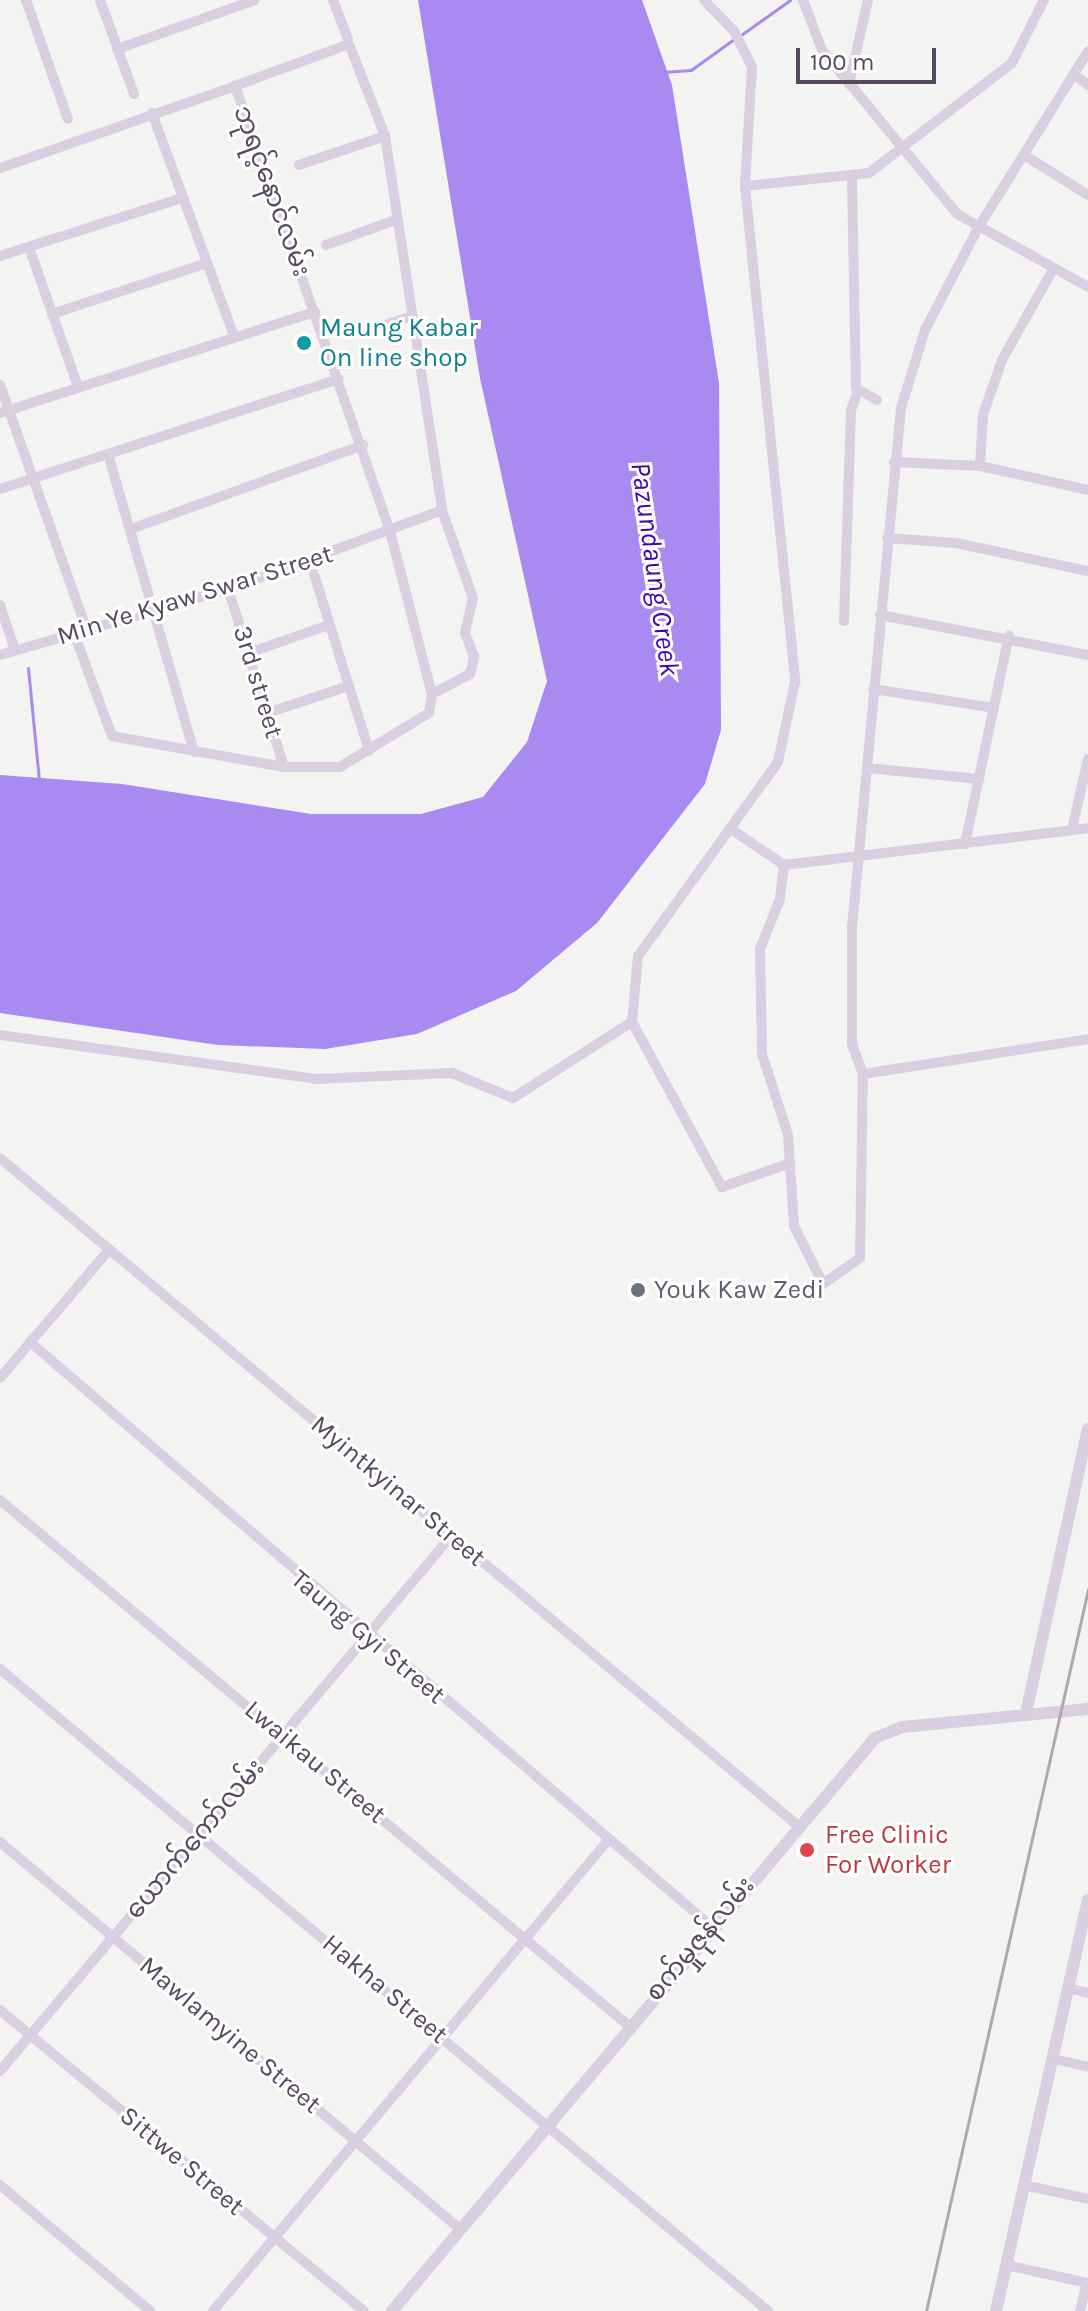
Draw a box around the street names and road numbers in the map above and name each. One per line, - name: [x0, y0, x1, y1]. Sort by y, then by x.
- street label: ဘုရင့်နောင်လမ်း: [227, 101, 317, 281]
- street label: Min Ye Kyaw Swar Street: [53, 538, 337, 652]
- street label: 3rd street: [226, 622, 290, 742]
- street label: Myintkyinar Street: [304, 1409, 492, 1573]
- street label: Taung Gyi Street: [285, 1564, 451, 1710]
- street label: Lwaikau Street: [238, 1694, 392, 1830]
- street label: ယောက်ကော်လမ်း: [119, 1753, 271, 1925]
- street label: စက်မှုဇုန်လမ်း: [639, 1870, 761, 2008]
- street label: Hakha Street: [316, 1928, 454, 2050]
- street label: Mawlamyine Street: [133, 1950, 327, 2120]
- street label: Sittwe Street: [113, 2100, 251, 2222]

